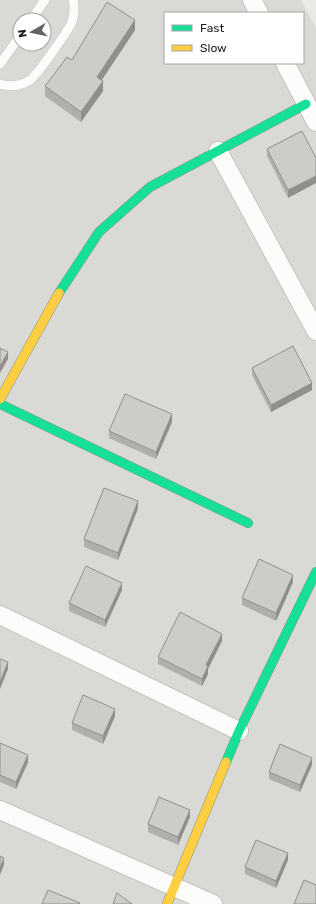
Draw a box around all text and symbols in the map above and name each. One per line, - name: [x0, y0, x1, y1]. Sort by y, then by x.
- north arrow: [12, 12, 52, 52]
- legend: [164, 12, 304, 64]
- text: Fast: [200, 21, 224, 35]
- text: N: [16, 28, 30, 38]
- text: Slow: [200, 41, 227, 55]

